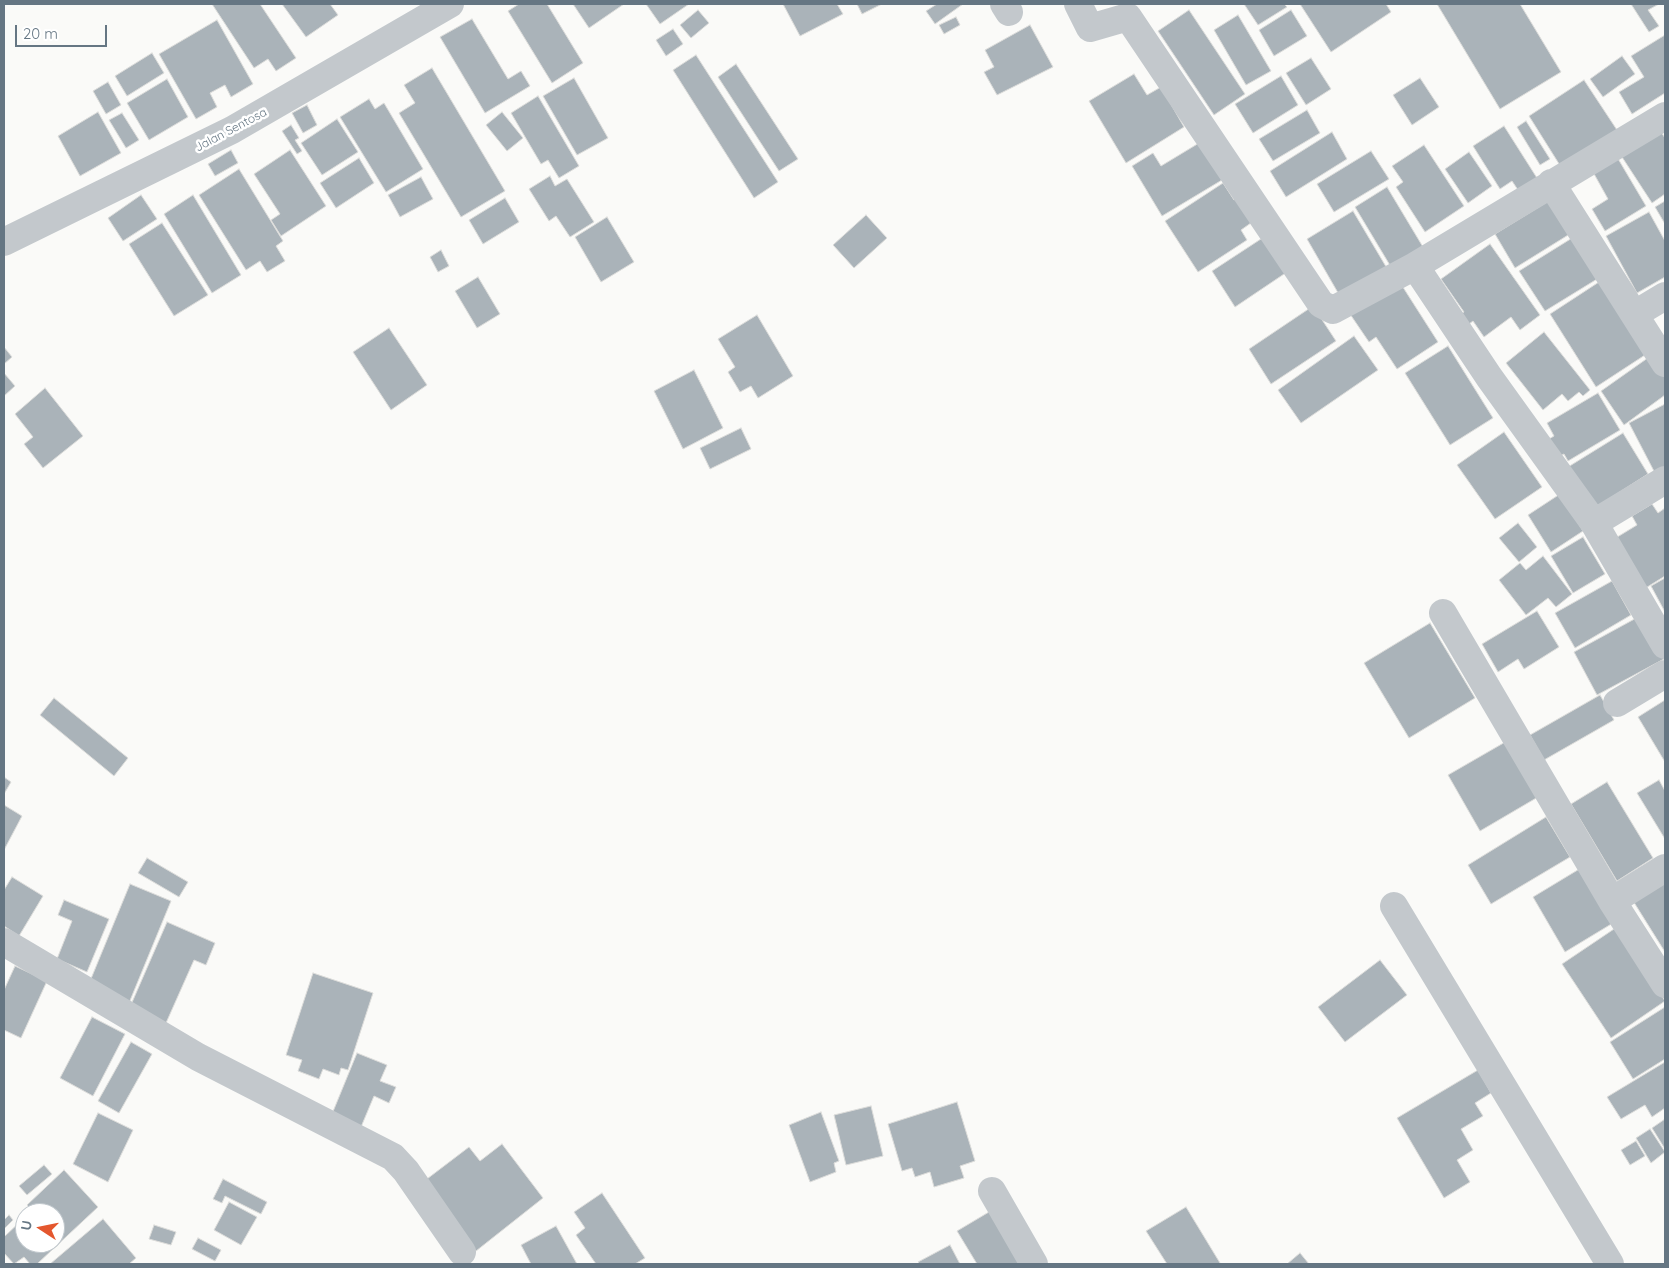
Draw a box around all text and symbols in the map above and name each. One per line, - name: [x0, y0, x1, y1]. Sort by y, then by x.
- scale bar: [18, 15, 110, 47]
- text: 20 m: [23, 24, 58, 43]
- street label: Jalan Sentosa: [193, 105, 269, 155]
- north arrow: [15, 1203, 65, 1253]
- text: U: [16, 1219, 36, 1232]

